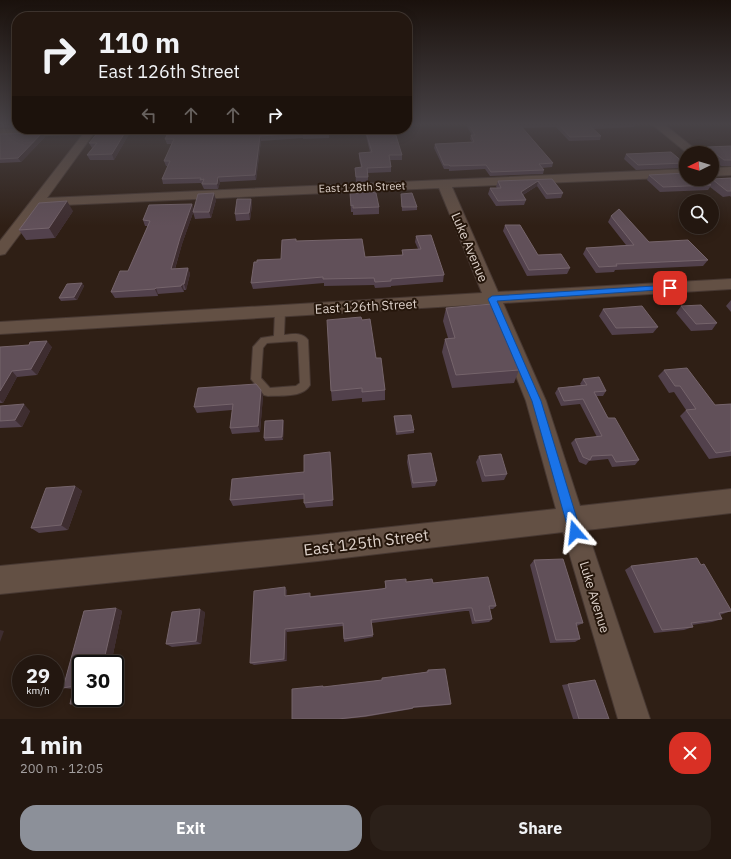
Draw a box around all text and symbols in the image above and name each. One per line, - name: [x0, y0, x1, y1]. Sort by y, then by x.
- text: 110 m: [98, 24, 180, 61]
- icon: right: [32, 28, 84, 80]
- text: East 126th Street: [98, 60, 240, 83]
- icon: left: [138, 104, 160, 126]
- icon: ahead: [180, 104, 202, 126]
- icon: ahead: [222, 104, 244, 126]
- icon: right: [264, 104, 286, 126]
- north arrow: [679, 146, 719, 186]
- map controls: [679, 146, 719, 234]
- street label: East 128th Street: [318, 178, 406, 196]
- button: search: [679, 194, 719, 234]
- street label: Luke Avenue: [447, 210, 492, 285]
- pin: [653, 271, 687, 305]
- icon: arrive: [659, 277, 681, 299]
- street label: East 126th Street: [314, 295, 418, 318]
- position arrow: [554, 511, 596, 553]
- street label: East 125th Street: [302, 524, 430, 560]
- street label: Luke Avenue: [576, 559, 613, 635]
- speed limit sign: 30: [72, 655, 124, 707]
- text: 29: [26, 662, 50, 689]
- text: km/h: [26, 684, 50, 697]
- text: 1 min: [20, 729, 83, 761]
- button: close: [669, 732, 711, 774]
- text: 200 m · 12:05: [20, 760, 103, 777]
- button: Exit: [20, 805, 362, 851]
- button: Share: [370, 805, 711, 851]

